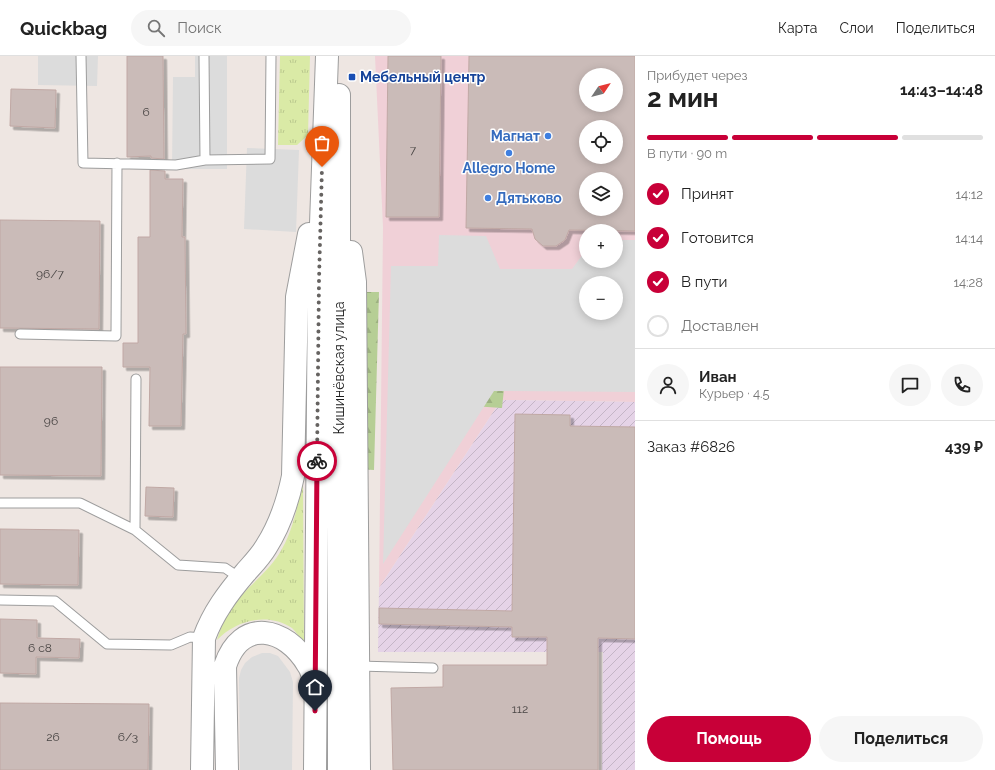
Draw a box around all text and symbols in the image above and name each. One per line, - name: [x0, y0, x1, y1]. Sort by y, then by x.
- search box: [131, 10, 411, 46]
- text: Quickbag: [20, 17, 107, 39]
- icon: search: [145, 17, 167, 39]
- text: Поиск: [177, 19, 222, 37]
- text: Карта: [778, 20, 817, 36]
- text: Слои: [839, 20, 874, 36]
- text: Поделиться: [896, 20, 975, 36]
- north arrow: [579, 68, 623, 112]
- map controls: [579, 68, 623, 320]
- text: Прибудет через: [647, 68, 747, 83]
- place label: Мебельный центр: [360, 69, 486, 85]
- marker: Мебельный центр: [347, 72, 357, 82]
- text: 14:43–14:48: [900, 81, 983, 99]
- text: 2 мин: [647, 83, 719, 113]
- house number: 6: [142, 105, 150, 119]
- button: locate: [579, 120, 623, 164]
- pin: [305, 126, 339, 167]
- place label: Магнат: [491, 128, 540, 144]
- marker: Магнат: [543, 131, 553, 141]
- icon: bag: [311, 132, 333, 154]
- house number: 7: [410, 143, 417, 157]
- text: В пути · 90 m: [647, 146, 727, 161]
- marker: Allegro Home: [504, 148, 514, 158]
- place label: Allegro Home: [463, 160, 556, 176]
- button: layers: [579, 172, 623, 216]
- icon: check: [647, 183, 669, 205]
- text: Принят: [681, 185, 734, 203]
- text: 14:12: [956, 187, 983, 202]
- place label: Дятьково: [496, 190, 562, 206]
- marker: Дятьково: [483, 193, 493, 203]
- button: +: [579, 224, 623, 268]
- icon: check: [647, 227, 669, 249]
- text: Готовится: [681, 229, 754, 247]
- text: 14:14: [955, 231, 983, 246]
- house number: 96/7: [36, 267, 65, 281]
- icon: check: [647, 271, 669, 293]
- text: В пути: [681, 273, 728, 291]
- text: 14:28: [953, 275, 983, 290]
- button: −: [579, 276, 623, 320]
- street label: Кишинёвская улица: [331, 301, 347, 435]
- text: Доставлен: [681, 317, 759, 335]
- button: person: [647, 364, 689, 406]
- button: chat: [889, 364, 931, 406]
- button: phone: [941, 364, 983, 406]
- text: Иван: [699, 368, 737, 386]
- text: Курьер · 4.5: [699, 386, 770, 401]
- house number: 96: [44, 414, 58, 428]
- text: Заказ #6826: [647, 438, 735, 456]
- text: 439 ₽: [945, 438, 983, 456]
- courier: [297, 441, 337, 481]
- icon: bike: [306, 450, 328, 472]
- house number: 6 с8: [28, 641, 52, 655]
- pin: [298, 670, 332, 711]
- icon: home: [304, 676, 326, 698]
- house number: 112: [512, 702, 528, 716]
- button: Помощь: [647, 716, 811, 762]
- button: Поделиться: [819, 716, 983, 762]
- house number: 26: [46, 730, 60, 744]
- house number: 6/3: [118, 730, 138, 744]

